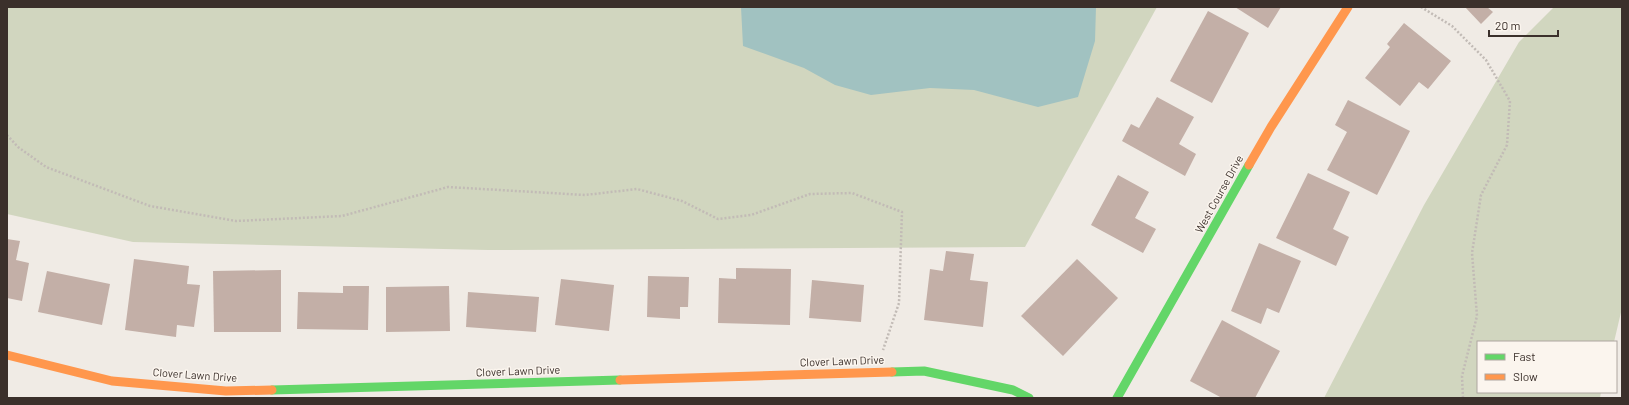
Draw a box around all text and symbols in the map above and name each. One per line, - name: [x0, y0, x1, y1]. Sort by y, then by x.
- scale bar: [1489, 12, 1558, 38]
- text: 20 m: [1495, 18, 1521, 32]
- street label: West Course Drive: [1192, 153, 1245, 235]
- legend: [1477, 341, 1617, 393]
- text: Fast: [1513, 349, 1536, 363]
- street label: Clover Lawn Drive: [800, 353, 885, 368]
- street label: Clover Lawn Drive: [476, 363, 561, 378]
- street label: Clover Lawn Drive: [152, 365, 238, 384]
- text: Slow: [1513, 369, 1538, 383]

